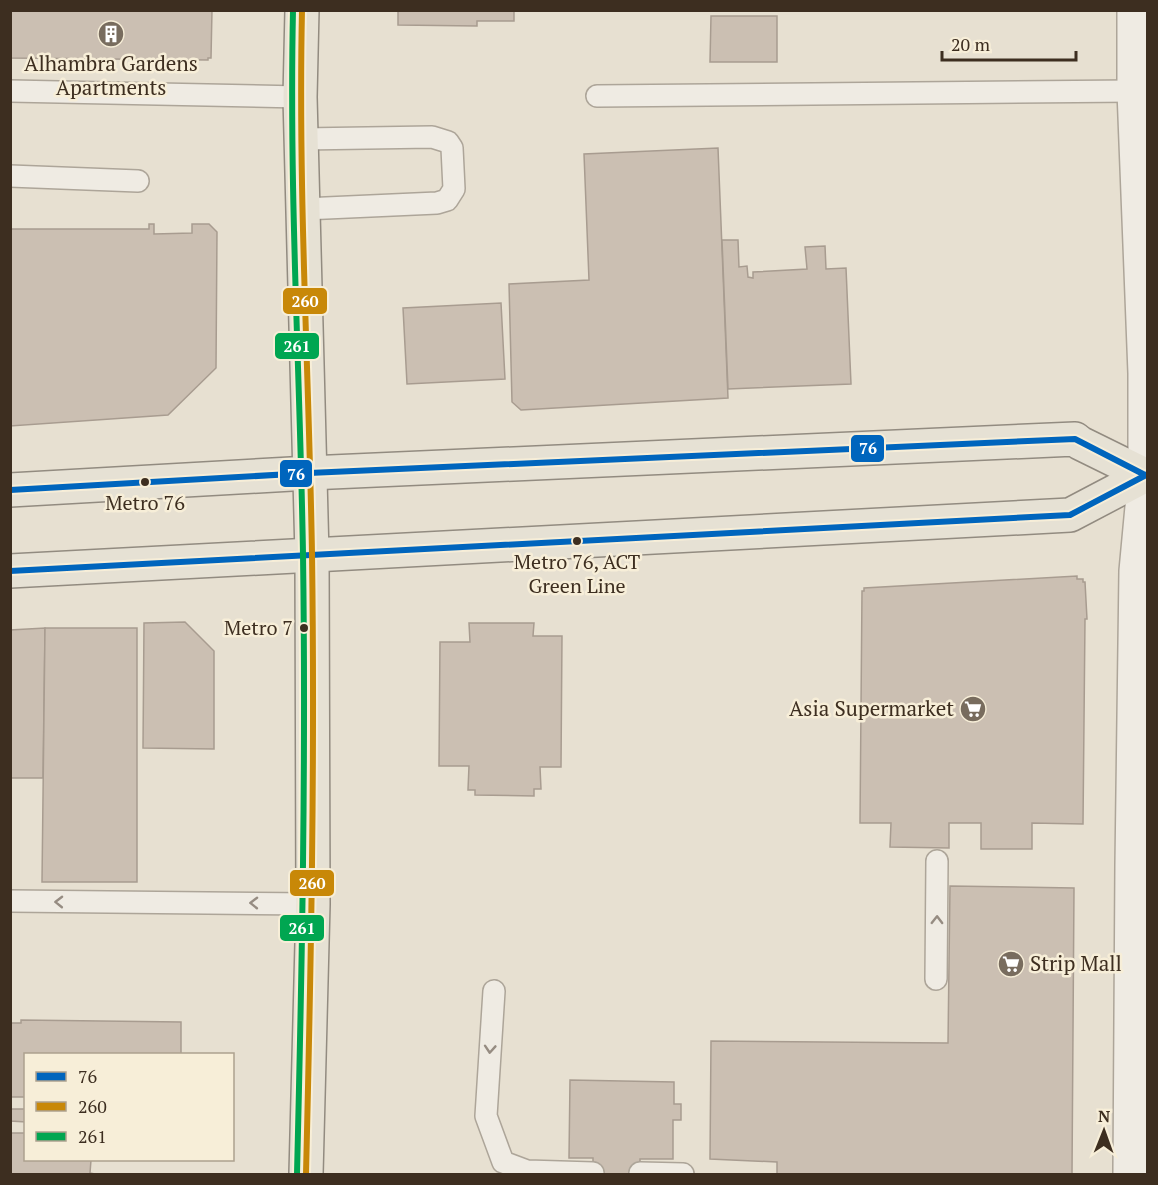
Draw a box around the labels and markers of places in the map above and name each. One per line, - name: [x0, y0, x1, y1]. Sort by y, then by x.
- building icon: Alhambra Gardens Apartments: [96, 19, 126, 49]
- place label: Alhambra Gardens Apartments: [24, 49, 198, 101]
- marker: Metro 76: [139, 476, 151, 488]
- place label: Metro 76: [105, 489, 185, 516]
- marker: Metro 76, ACT Green Line: [571, 535, 583, 547]
- place label: Metro 76, ACT Green Line: [514, 548, 640, 599]
- place label: Metro 7: [224, 614, 293, 641]
- marker: Metro 7: [298, 622, 310, 634]
- place label: Asia Supermarket: [789, 694, 954, 722]
- supermarket icon: Asia Supermarket: [958, 694, 988, 724]
- supermarket icon: Strip Mall: [996, 949, 1026, 979]
- place label: Strip Mall: [1030, 949, 1122, 977]

